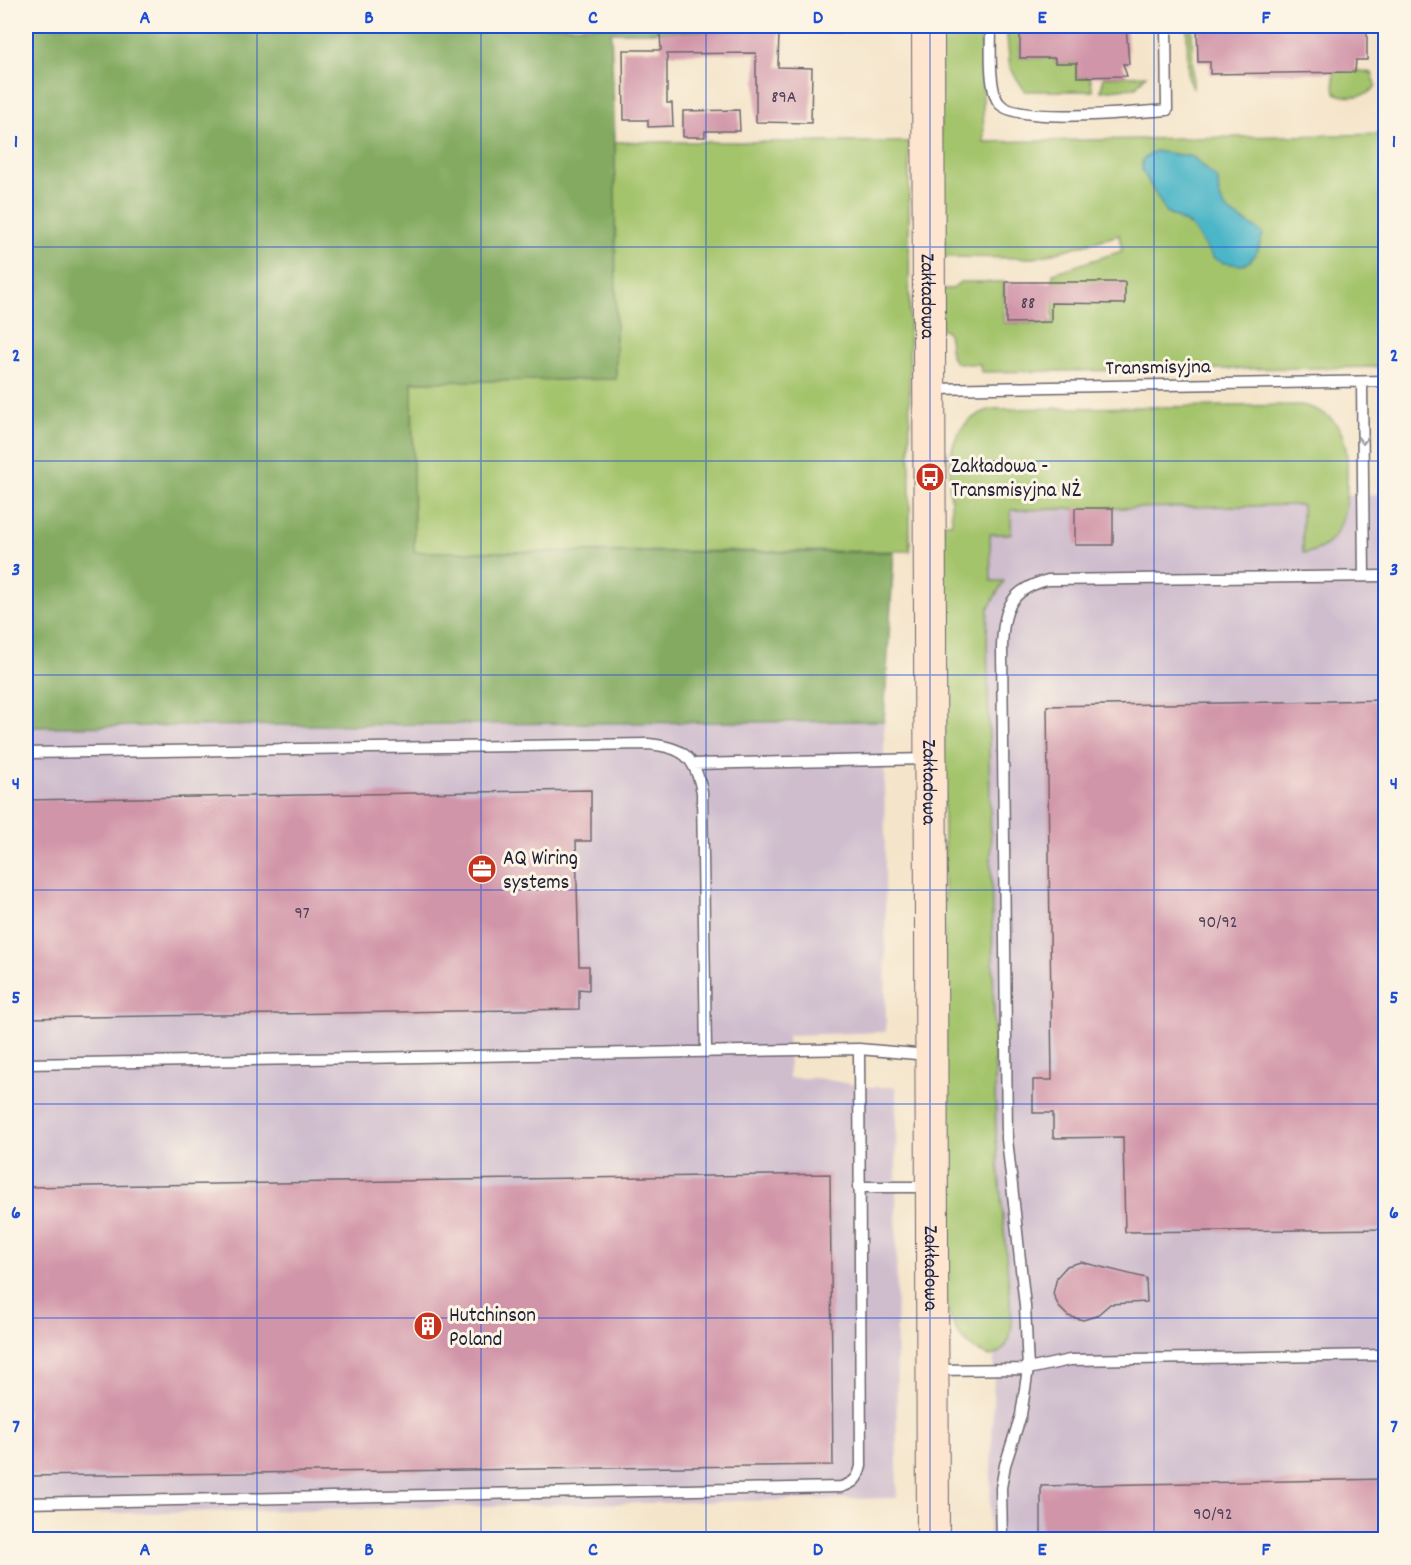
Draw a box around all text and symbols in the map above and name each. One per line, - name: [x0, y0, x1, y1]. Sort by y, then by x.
- text: A: [140, 5, 151, 33]
- text: B: [364, 5, 374, 33]
- text: C: [588, 5, 598, 33]
- text: D: [813, 5, 824, 33]
- text: E: [1037, 5, 1047, 33]
- text: F: [1262, 5, 1272, 33]
- house number: 89A: [771, 86, 797, 111]
- text: 1: [14, 129, 18, 157]
- text: 1: [1392, 129, 1396, 157]
- street label: Zakładowa: [911, 253, 941, 340]
- house number: 88: [1021, 292, 1035, 317]
- text: 2: [12, 343, 20, 371]
- text: 2: [1390, 343, 1398, 371]
- street label: Transmisyjna: [1105, 353, 1212, 385]
- one-way arrow: [1357, 436, 1369, 445]
- place label: Zakładowa - Transmisyjna NŻ: [951, 453, 1081, 507]
- bus stop icon: Zakładowa - Transmisyjna NŻ: [914, 461, 946, 493]
- text: 3: [12, 557, 20, 585]
- text: 3: [1390, 557, 1398, 585]
- street label: Zakładowa: [912, 739, 943, 826]
- text: 4: [12, 771, 20, 799]
- text: 4: [1390, 771, 1398, 799]
- place label: AQ Wiring systems: [503, 845, 578, 899]
- office icon: AQ Wiring systems: [466, 853, 498, 885]
- house number: 97: [294, 902, 310, 927]
- house number: 90/92: [1198, 911, 1238, 936]
- text: 5: [11, 985, 21, 1013]
- text: 5: [1389, 985, 1399, 1013]
- text: 6: [11, 1200, 21, 1228]
- text: 6: [1389, 1200, 1399, 1228]
- street label: Zakładowa: [914, 1225, 944, 1312]
- place label: Hutchinson Poland: [449, 1302, 536, 1356]
- building icon: Hutchinson Poland: [412, 1310, 444, 1342]
- text: 7: [12, 1414, 20, 1442]
- text: 7: [1390, 1414, 1398, 1442]
- house number: 90/92: [1193, 1503, 1233, 1528]
- text: A: [140, 1537, 151, 1565]
- text: B: [364, 1537, 374, 1565]
- text: C: [588, 1537, 598, 1565]
- text: D: [813, 1537, 824, 1565]
- text: E: [1037, 1537, 1047, 1565]
- text: F: [1262, 1537, 1272, 1565]

